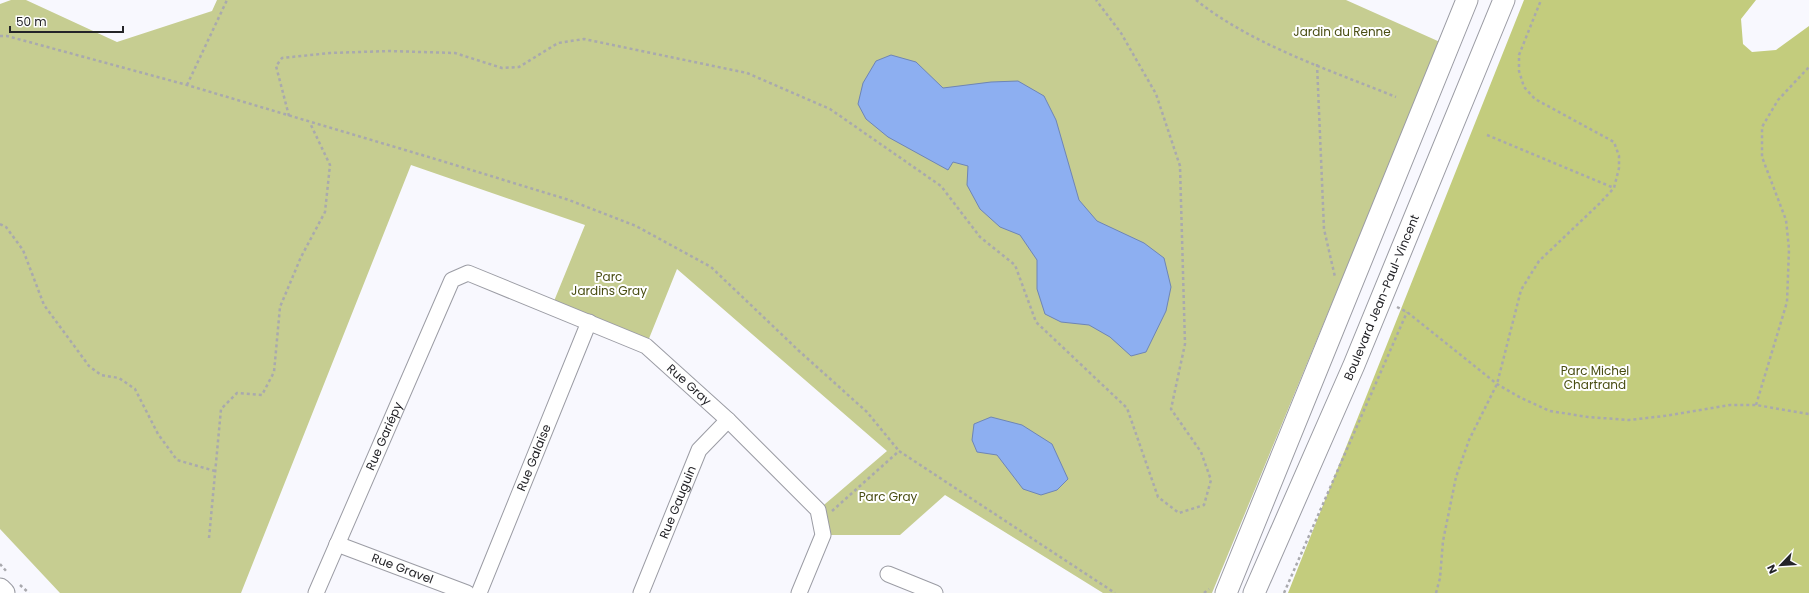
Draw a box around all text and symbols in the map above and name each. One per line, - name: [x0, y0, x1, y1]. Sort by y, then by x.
- scale bar: [10, 8, 123, 34]
- text: 50 m: [16, 13, 47, 30]
- park label: Jardin du Renne: [1293, 23, 1391, 40]
- street label: Boulevard Jean-Paul-Vincent: [1339, 212, 1423, 383]
- park label: Parc Jardins Gray: [571, 268, 647, 299]
- street label: Rue Gray: [663, 360, 715, 409]
- park label: Parc Michel Chartrand: [1561, 362, 1629, 393]
- street label: Rue Gariépy: [361, 399, 406, 473]
- street label: Rue Galaise: [512, 421, 555, 494]
- street label: Rue Gauguin: [655, 463, 700, 541]
- park label: Parc Gray: [859, 488, 918, 505]
- north arrow: [1761, 545, 1801, 585]
- street label: Rue Gravel: [369, 549, 436, 588]
- text: N: [1763, 562, 1781, 576]

